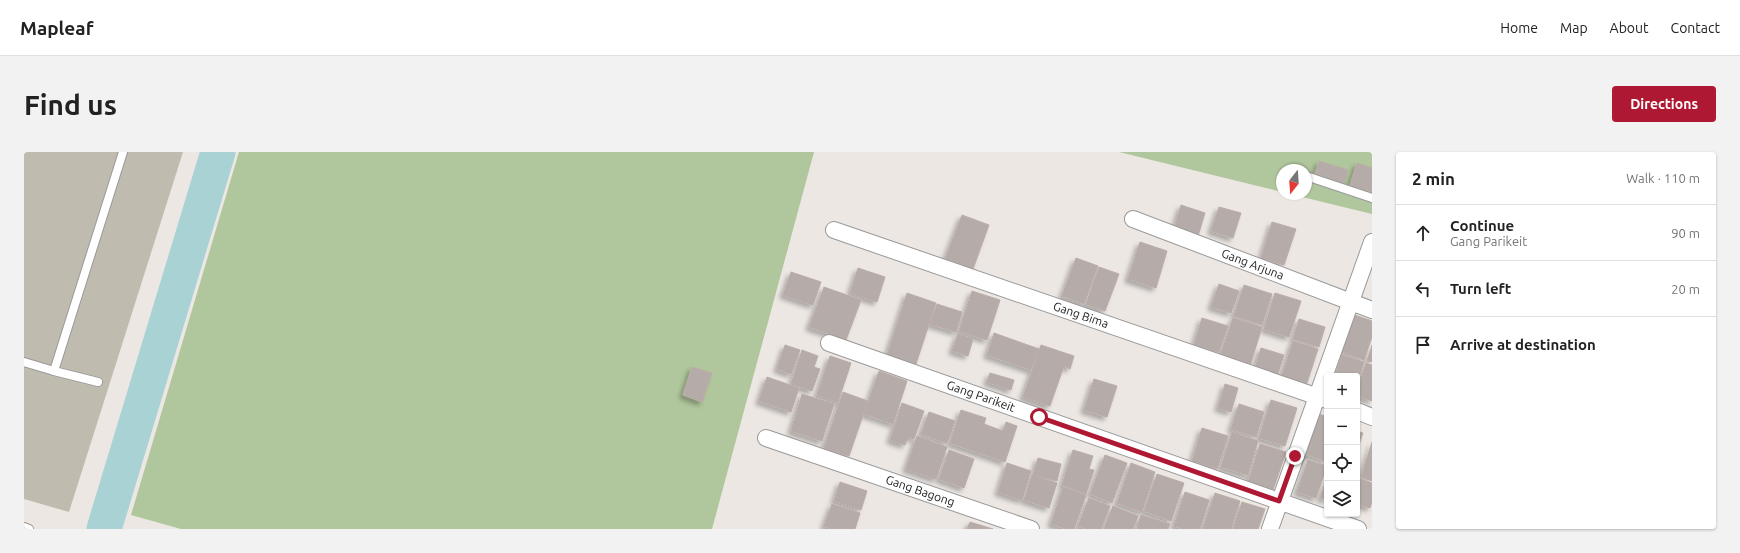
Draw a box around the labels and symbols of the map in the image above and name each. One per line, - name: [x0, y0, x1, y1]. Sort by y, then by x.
- north arrow: [1276, 164, 1312, 200]
- street label: Gang Arjuna: [1220, 246, 1286, 282]
- street label: Gang Bima: [1051, 299, 1110, 330]
- street label: Gang Parikeit: [945, 378, 1017, 414]
- route start: [1030, 408, 1048, 426]
- route end: [1286, 447, 1304, 465]
- street label: Gang Bagong: [884, 473, 957, 508]

